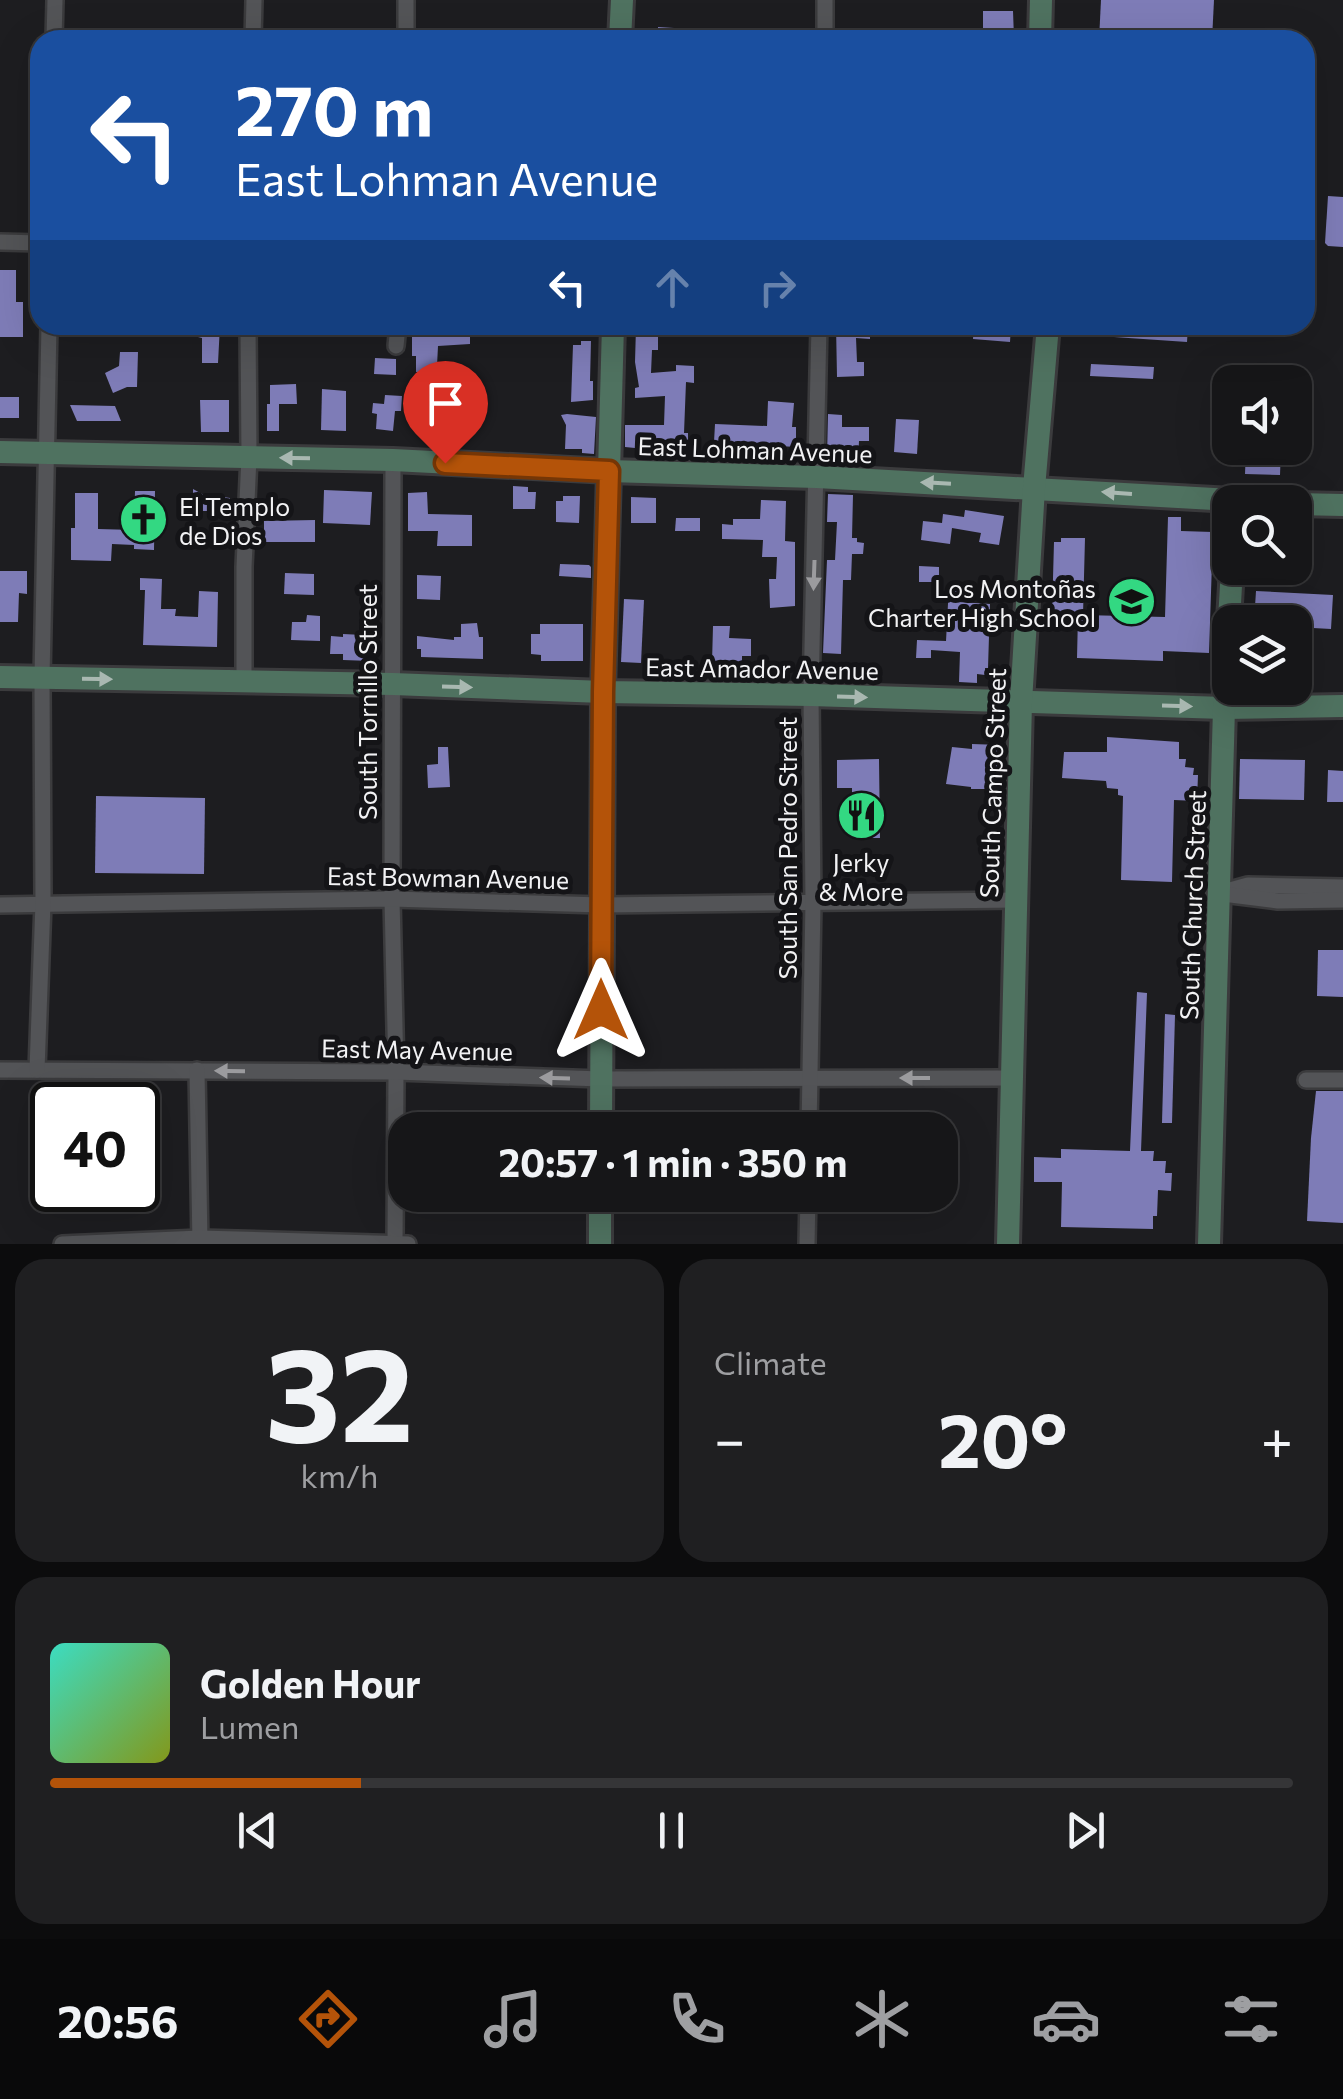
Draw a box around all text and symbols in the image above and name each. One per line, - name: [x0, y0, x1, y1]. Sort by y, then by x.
- text: 270 m: [235, 65, 433, 150]
- icon: left: [70, 70, 200, 200]
- text: East Lohman Avenue: [235, 150, 658, 205]
- icon: left: [540, 260, 595, 315]
- icon: ahead: [645, 260, 700, 315]
- icon: right: [750, 260, 805, 315]
- pin: [403, 361, 488, 464]
- map controls: [1212, 365, 1312, 705]
- button: sound: [1212, 365, 1312, 465]
- icon: arrive: [418, 376, 473, 431]
- street label: East Lohman Avenue: [637, 430, 873, 468]
- one-way arrow: [279, 450, 311, 466]
- one-way arrow: [920, 475, 952, 491]
- one-way arrow: [1100, 485, 1132, 501]
- button: search: [1212, 485, 1312, 585]
- place label: El Templo de Dios: [179, 491, 290, 550]
- church icon: El Templo de Dios: [118, 494, 170, 546]
- one-way arrow: [806, 559, 822, 591]
- place label: Los Montoñas Charter High School: [868, 573, 1096, 632]
- school or university icon: Los Montoñas Charter High School: [1105, 576, 1157, 628]
- street label: South Tornillo Street: [352, 584, 382, 820]
- button: layers: [1212, 605, 1312, 705]
- street label: East Amador Avenue: [645, 651, 879, 685]
- street label: South Campo Street: [973, 667, 1011, 899]
- one-way arrow: [82, 671, 114, 687]
- one-way arrow: [442, 679, 474, 695]
- one-way arrow: [837, 689, 869, 705]
- one-way arrow: [1162, 699, 1194, 715]
- street label: South San Pedro Street: [772, 717, 802, 979]
- restaurant icon: Jerky & More: [835, 790, 887, 842]
- street label: South Church Street: [1173, 790, 1211, 1020]
- place label: Jerky & More: [819, 847, 903, 906]
- street label: East Bowman Avenue: [327, 860, 569, 894]
- position arrow: [549, 958, 653, 1062]
- street label: East May Avenue: [321, 1032, 513, 1066]
- one-way arrow: [213, 1062, 245, 1078]
- one-way arrow: [538, 1069, 570, 1085]
- one-way arrow: [898, 1070, 930, 1086]
- speed limit sign: 40: [30, 1082, 160, 1212]
- text: 20:57 · 1 min · 350 m: [499, 1138, 848, 1185]
- text: 32: [265, 1310, 414, 1469]
- text: Climate: [714, 1342, 827, 1382]
- text: 20°: [938, 1392, 1068, 1483]
- text: −: [714, 1404, 745, 1471]
- text: +: [1261, 1404, 1293, 1471]
- text: km/h: [301, 1455, 378, 1495]
- text: Golden Hour: [200, 1659, 421, 1706]
- text: Lumen: [200, 1706, 299, 1746]
- icon: previous: [230, 1803, 285, 1858]
- icon: pause: [644, 1803, 699, 1858]
- icon: next: [1058, 1803, 1113, 1858]
- icon: directions: [293, 1984, 363, 2054]
- icon: music: [478, 1984, 548, 2054]
- icon: phone: [662, 1984, 732, 2054]
- icon: climate: [847, 1984, 917, 2054]
- icon: car: [1031, 1984, 1101, 2054]
- icon: filters: [1216, 1984, 1286, 2054]
- text: 20:56: [57, 1992, 178, 2047]

